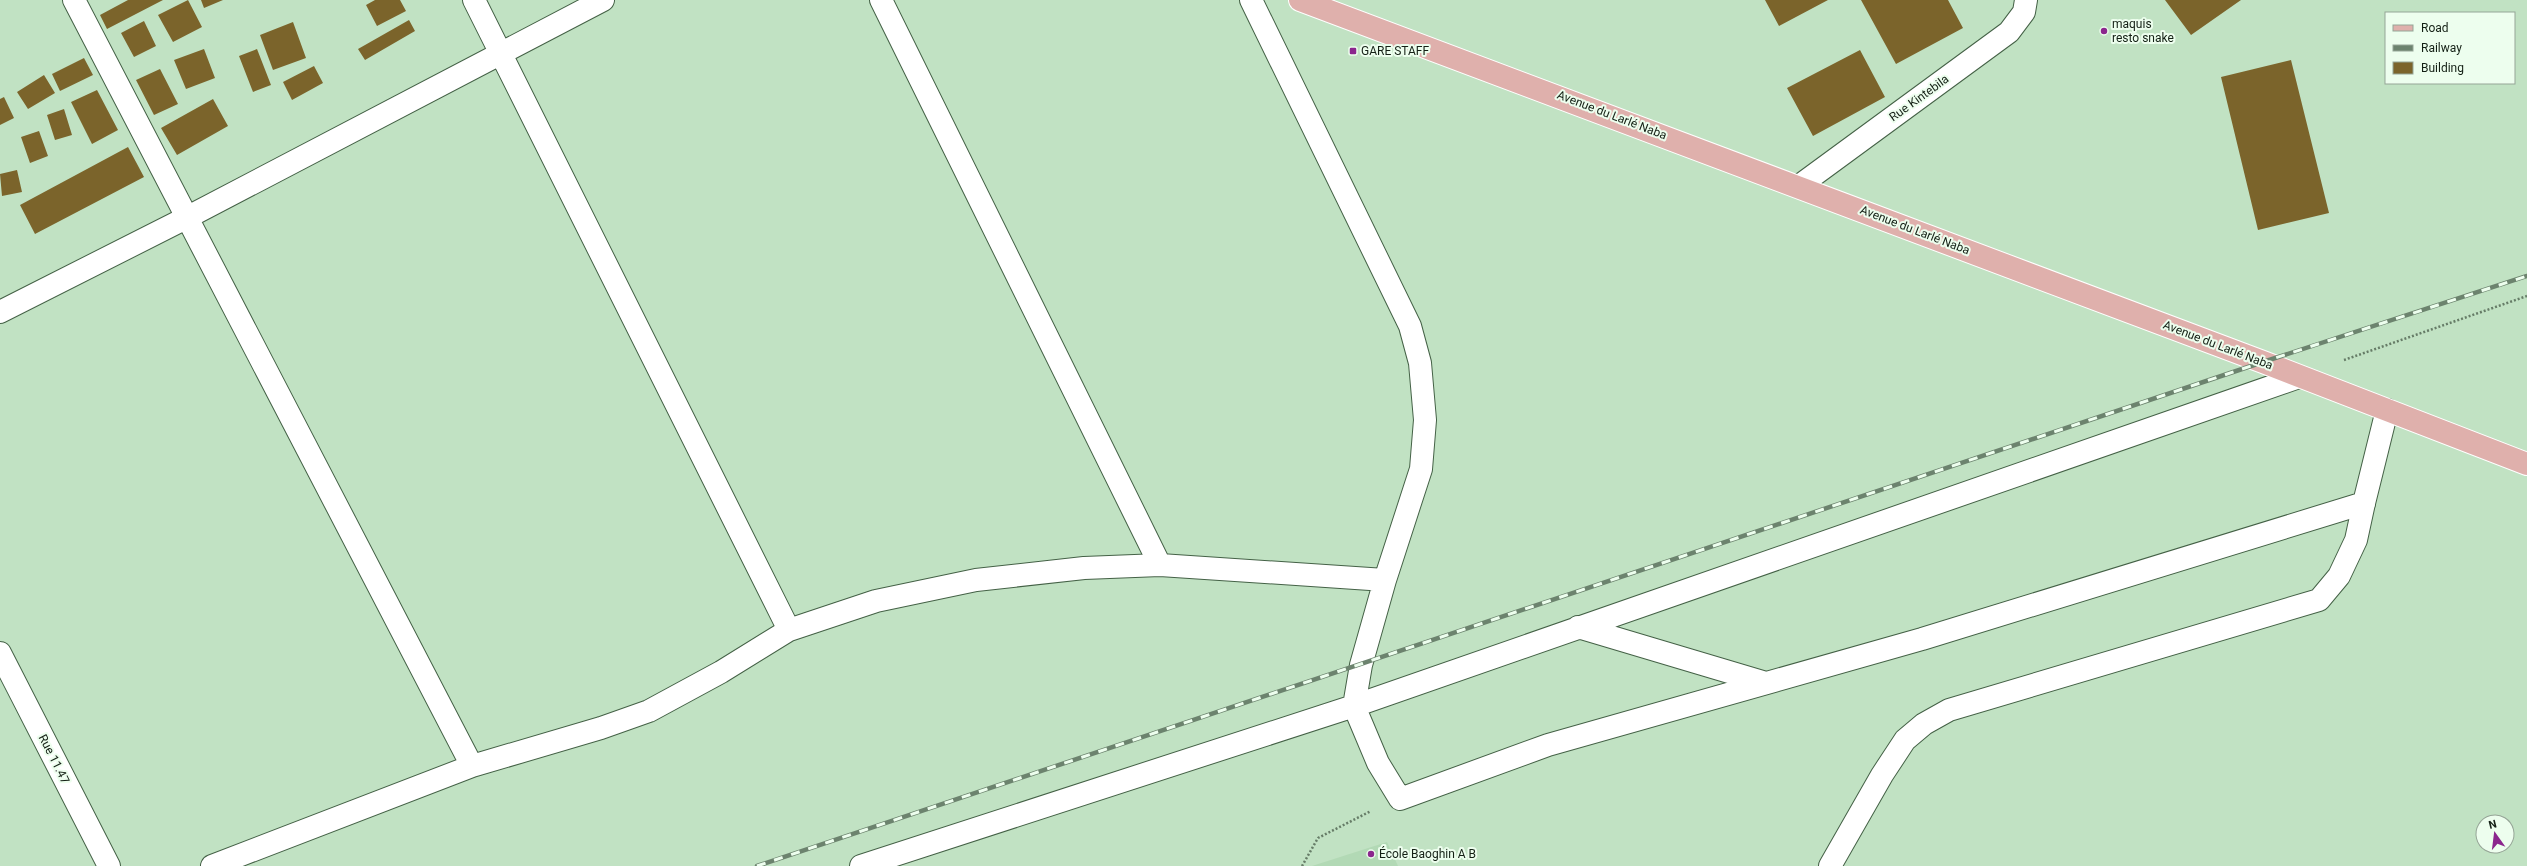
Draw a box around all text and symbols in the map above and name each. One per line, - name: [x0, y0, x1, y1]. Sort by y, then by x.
- legend: [2385, 12, 2515, 84]
- place label: maquis resto snake: [2112, 17, 2174, 45]
- text: Road: [2421, 21, 2449, 35]
- marker: maquis resto snake: [2099, 26, 2109, 36]
- text: Railway: [2421, 41, 2462, 55]
- place label: GARE STAFF: [1361, 44, 1429, 58]
- marker: GARE STAFF: [1348, 46, 1358, 56]
- text: Building: [2421, 61, 2464, 75]
- street label: Rue Kintebila: [1887, 72, 1951, 124]
- street label: Avenue du Larlé Naba: [1555, 88, 1669, 142]
- street label: Avenue du Larlé Naba: [1858, 203, 1972, 257]
- street label: Avenue du Larlé Naba: [2161, 318, 2275, 372]
- street label: Rue 11.47: [36, 732, 72, 786]
- north arrow: [2475, 814, 2515, 854]
- text: N: [2487, 817, 2498, 832]
- place label: École Baoghin A B: [1379, 846, 1476, 861]
- marker: École Baoghin A B: [1366, 849, 1376, 859]

